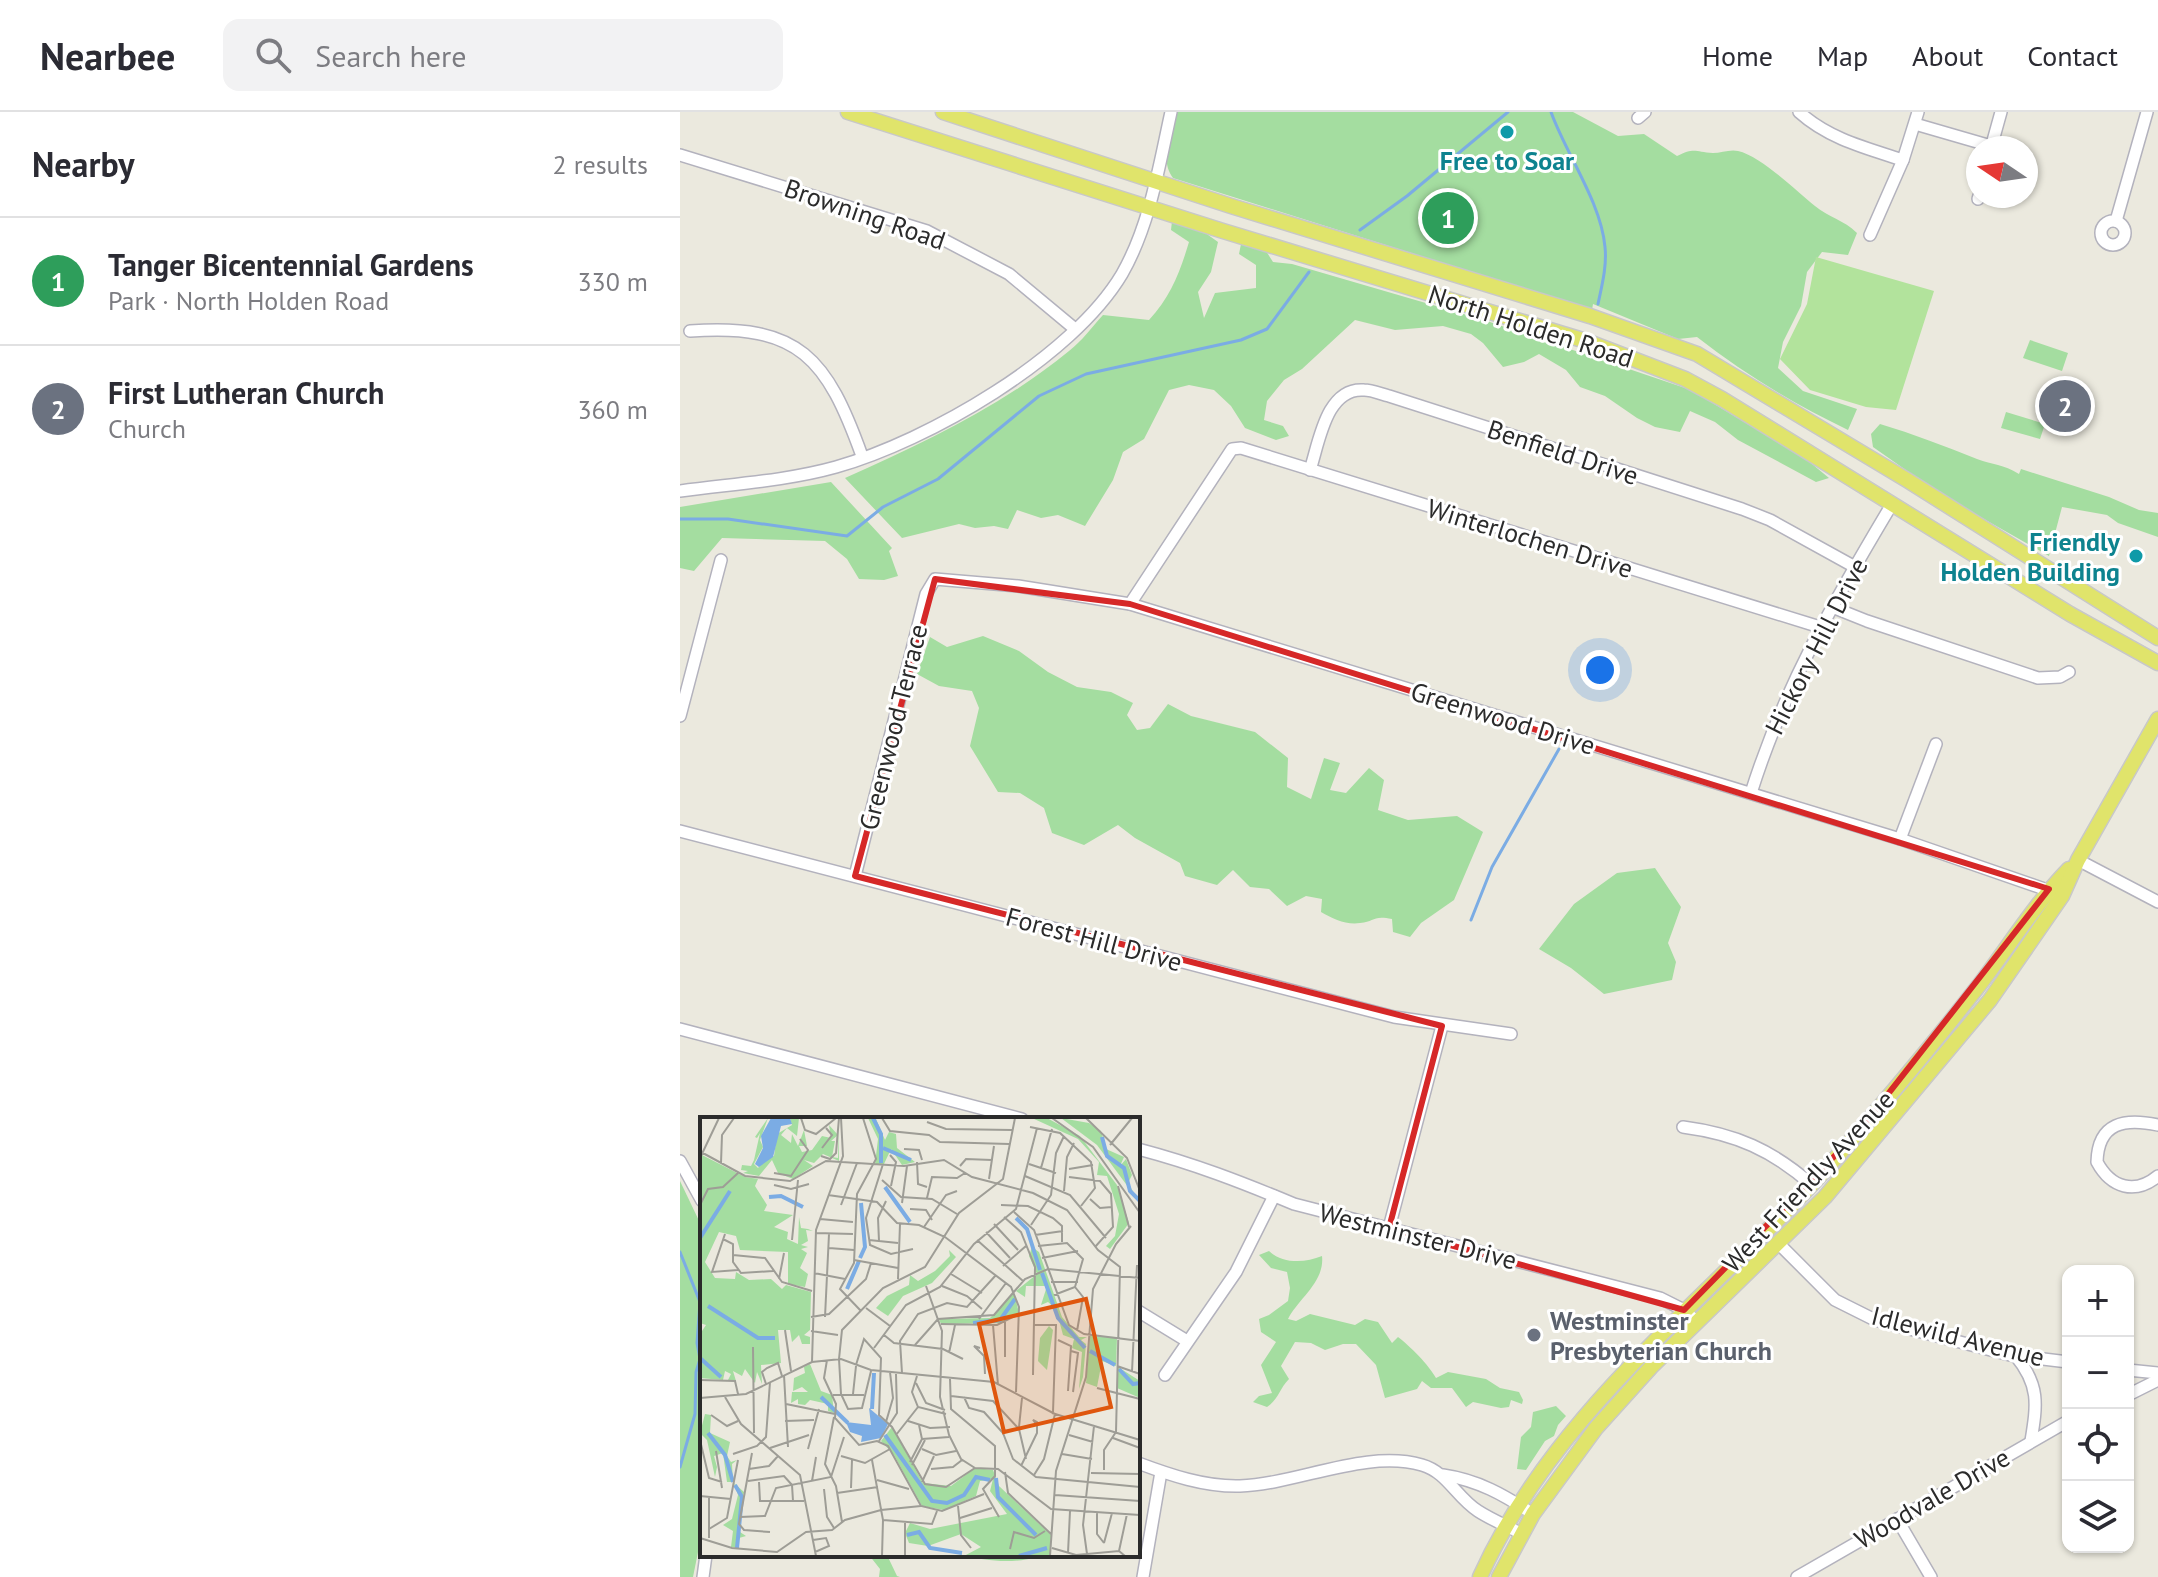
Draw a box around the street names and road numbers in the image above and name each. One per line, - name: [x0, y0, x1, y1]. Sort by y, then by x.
- street label: Browning Road: [780, 171, 950, 257]
- street label: North Holden Road: [1424, 277, 1638, 375]
- street label: Benfield Drive: [1483, 412, 1643, 492]
- street label: Winterlochen Drive: [1423, 491, 1637, 585]
- street label: Hickory Hill Drive: [1757, 552, 1875, 740]
- street label: Greenwood Terrace: [851, 621, 935, 833]
- street label: Greenwood Drive: [1407, 674, 1599, 762]
- street label: Forest Hill Drive: [1002, 900, 1186, 978]
- street label: West Friendly Avenue: [1715, 1083, 1901, 1279]
- street label: Westminster Drive: [1316, 1196, 1520, 1276]
- street label: Idlewild Avenue: [1868, 1299, 2048, 1373]
- street label: Woodvale Drive: [1849, 1440, 2015, 1556]

